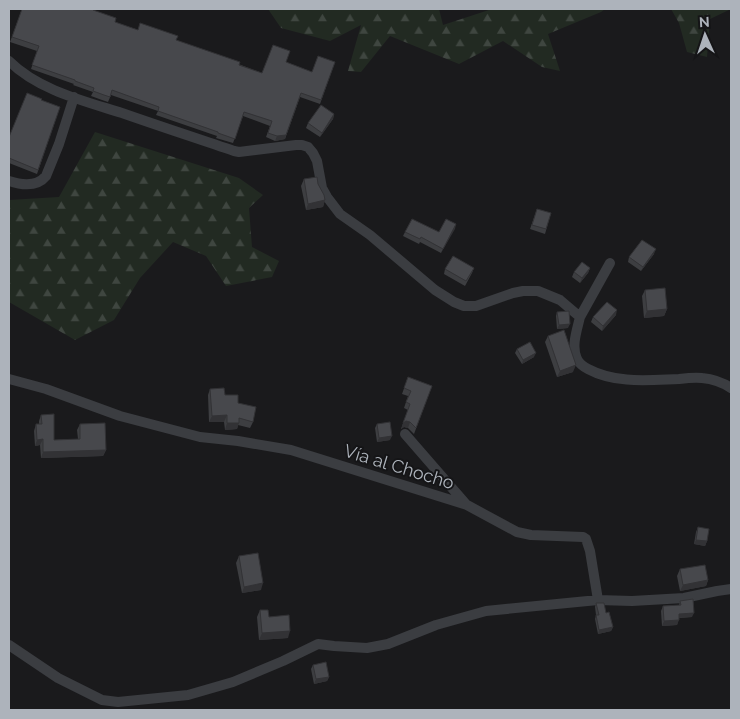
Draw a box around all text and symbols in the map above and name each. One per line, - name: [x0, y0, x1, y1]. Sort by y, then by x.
- north arrow: [680, 10, 730, 60]
- text: N: [699, 14, 710, 30]
- street label: Vía al Chocho: [342, 440, 457, 493]

